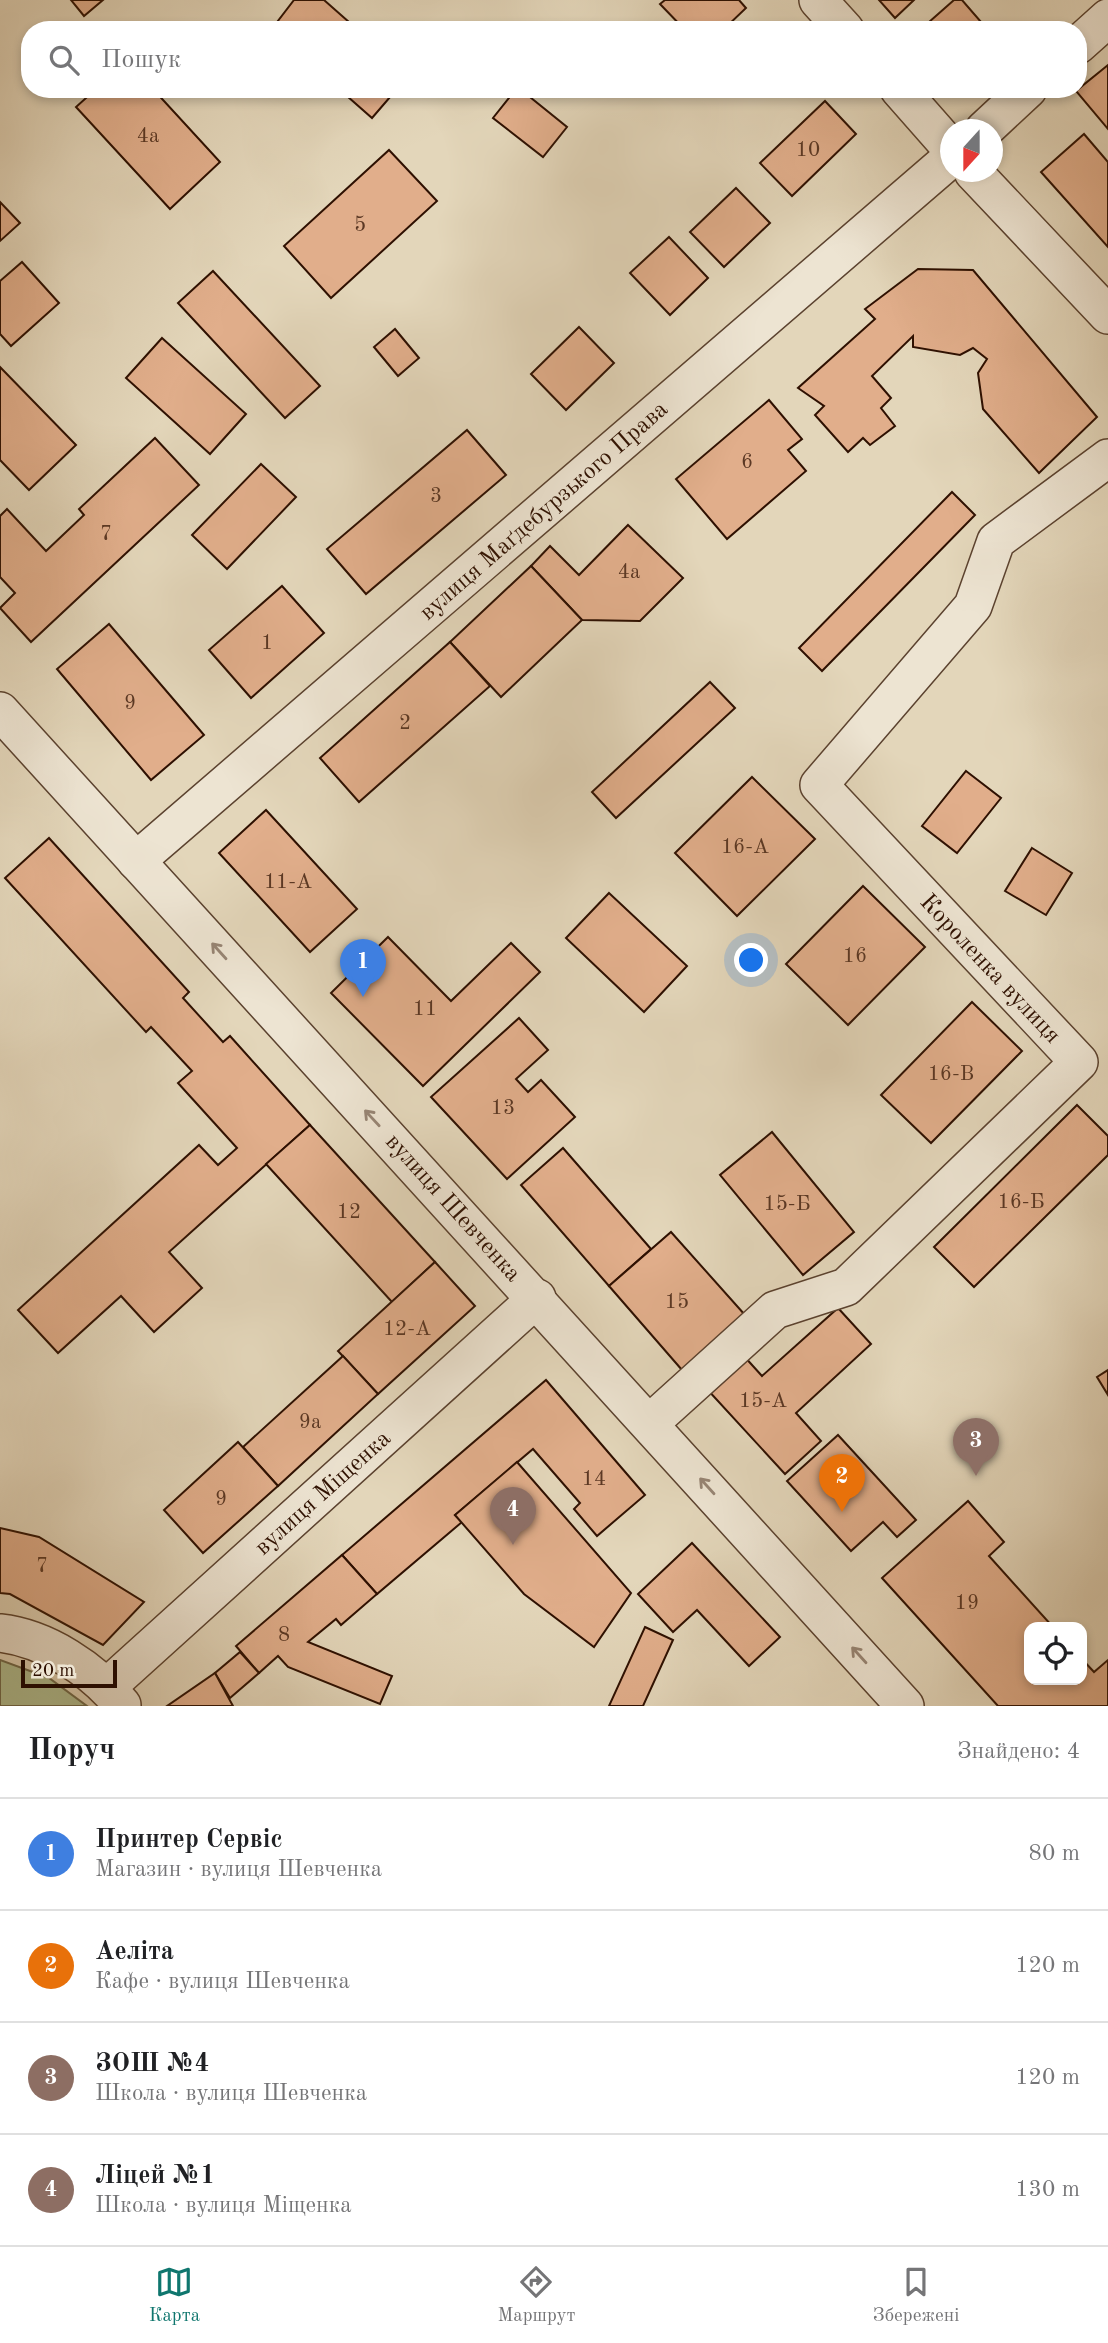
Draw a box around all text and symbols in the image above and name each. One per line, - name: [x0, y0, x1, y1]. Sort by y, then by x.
- search box: [21, 21, 1087, 98]
- icon: search: [45, 41, 83, 79]
- text: Пошук: [101, 47, 181, 73]
- north arrow: [940, 119, 1003, 182]
- house number: 4а: [137, 126, 159, 147]
- house number: 10: [796, 140, 820, 161]
- house number: 5: [354, 215, 366, 236]
- street label: вулиця Маґдебурзького Права: [416, 397, 673, 626]
- house number: 6: [741, 452, 753, 473]
- house number: 3: [430, 486, 442, 507]
- house number: 7: [100, 524, 112, 545]
- house number: 4а: [618, 562, 640, 583]
- house number: 1: [261, 633, 273, 654]
- house number: 9: [124, 693, 136, 714]
- house number: 2: [399, 713, 411, 734]
- house number: 16-А: [721, 837, 769, 858]
- house number: 11-А: [264, 872, 312, 893]
- street label: Короленка вулиця: [915, 890, 1065, 1049]
- pin: 1: [340, 939, 386, 997]
- one-way arrow: [210, 943, 227, 960]
- your location: [734, 943, 768, 977]
- house number: 16: [843, 946, 867, 967]
- house number: 11: [413, 999, 437, 1020]
- house number: 16-В: [928, 1064, 974, 1085]
- house number: 13: [491, 1098, 515, 1119]
- one-way arrow: [364, 1110, 381, 1127]
- street label: вулиця Шевченка: [380, 1130, 525, 1287]
- house number: 16-Б: [998, 1192, 1045, 1213]
- house number: 15-Б: [764, 1194, 811, 1215]
- house number: 12: [337, 1202, 361, 1223]
- house number: 15: [665, 1292, 689, 1313]
- house number: 12-А: [383, 1319, 431, 1340]
- house number: 15-А: [739, 1391, 787, 1412]
- house number: 9а: [299, 1412, 321, 1433]
- pin: 3: [953, 1418, 999, 1476]
- street label: вулиця Міщенка: [251, 1427, 396, 1560]
- pin: 2: [819, 1454, 865, 1512]
- house number: 14: [582, 1469, 606, 1490]
- one-way arrow: [699, 1477, 715, 1495]
- pin: 4: [490, 1487, 536, 1545]
- house number: 9: [215, 1489, 227, 1510]
- house number: 7: [36, 1556, 48, 1577]
- house number: 19: [955, 1593, 979, 1614]
- map controls: [1024, 1622, 1087, 1685]
- button: locate: [1024, 1622, 1087, 1685]
- house number: 8: [278, 1625, 290, 1646]
- one-way arrow: [851, 1646, 867, 1664]
- scale bar: [21, 1657, 117, 1689]
- text: 20 m: [32, 1662, 74, 1681]
- text: Поруч: [28, 1736, 115, 1766]
- text: Знайдено: 4: [957, 1740, 1080, 1763]
- text: Принтер Сервіс: [95, 1827, 283, 1853]
- text: 1: [44, 1842, 58, 1865]
- text: 80 m: [1029, 1842, 1080, 1865]
- text: Магазин · вулиця Шевченка: [95, 1858, 382, 1881]
- text: Аеліта: [95, 1939, 174, 1965]
- text: 2: [44, 1954, 58, 1977]
- text: 120 m: [1015, 1954, 1080, 1977]
- text: Кафе · вулиця Шевченка: [95, 1970, 350, 1993]
- text: ЗОШ №4: [95, 2051, 210, 2077]
- text: 3: [44, 2066, 58, 2089]
- text: 120 m: [1015, 2066, 1080, 2089]
- text: Школа · вулиця Шевченка: [95, 2082, 367, 2105]
- text: Ліцей №1: [95, 2163, 215, 2189]
- text: 4: [44, 2178, 58, 2201]
- text: 130 m: [1015, 2178, 1080, 2201]
- text: Школа · вулиця Міщенка: [95, 2194, 352, 2217]
- tab: Карта: [149, 2263, 200, 2328]
- tab: Маршрут: [497, 2263, 575, 2328]
- tab: Збережені: [873, 2263, 959, 2328]

